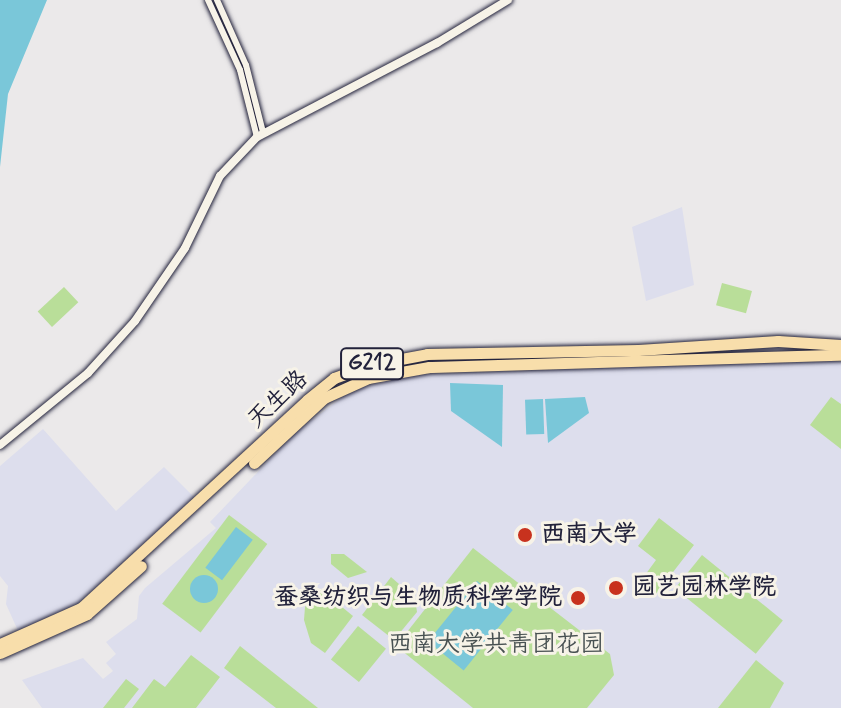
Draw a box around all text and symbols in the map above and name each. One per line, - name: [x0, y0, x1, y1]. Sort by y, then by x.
- road number: G212: [340, 346, 404, 382]
- street label: 天生路: [242, 365, 314, 435]
- place label: 西南大学: [541, 521, 637, 549]
- marker: 西南大学: [516, 526, 534, 544]
- place label: 园艺园林学院: [632, 574, 776, 602]
- marker: 园艺园林学院: [607, 579, 625, 597]
- place label: 蚕桑纺织与生物质科学学院: [274, 584, 562, 612]
- marker: 蚕桑纺织与生物质科学学院: [569, 589, 587, 607]
- park label: 西南大学共青团花园: [388, 631, 604, 659]

